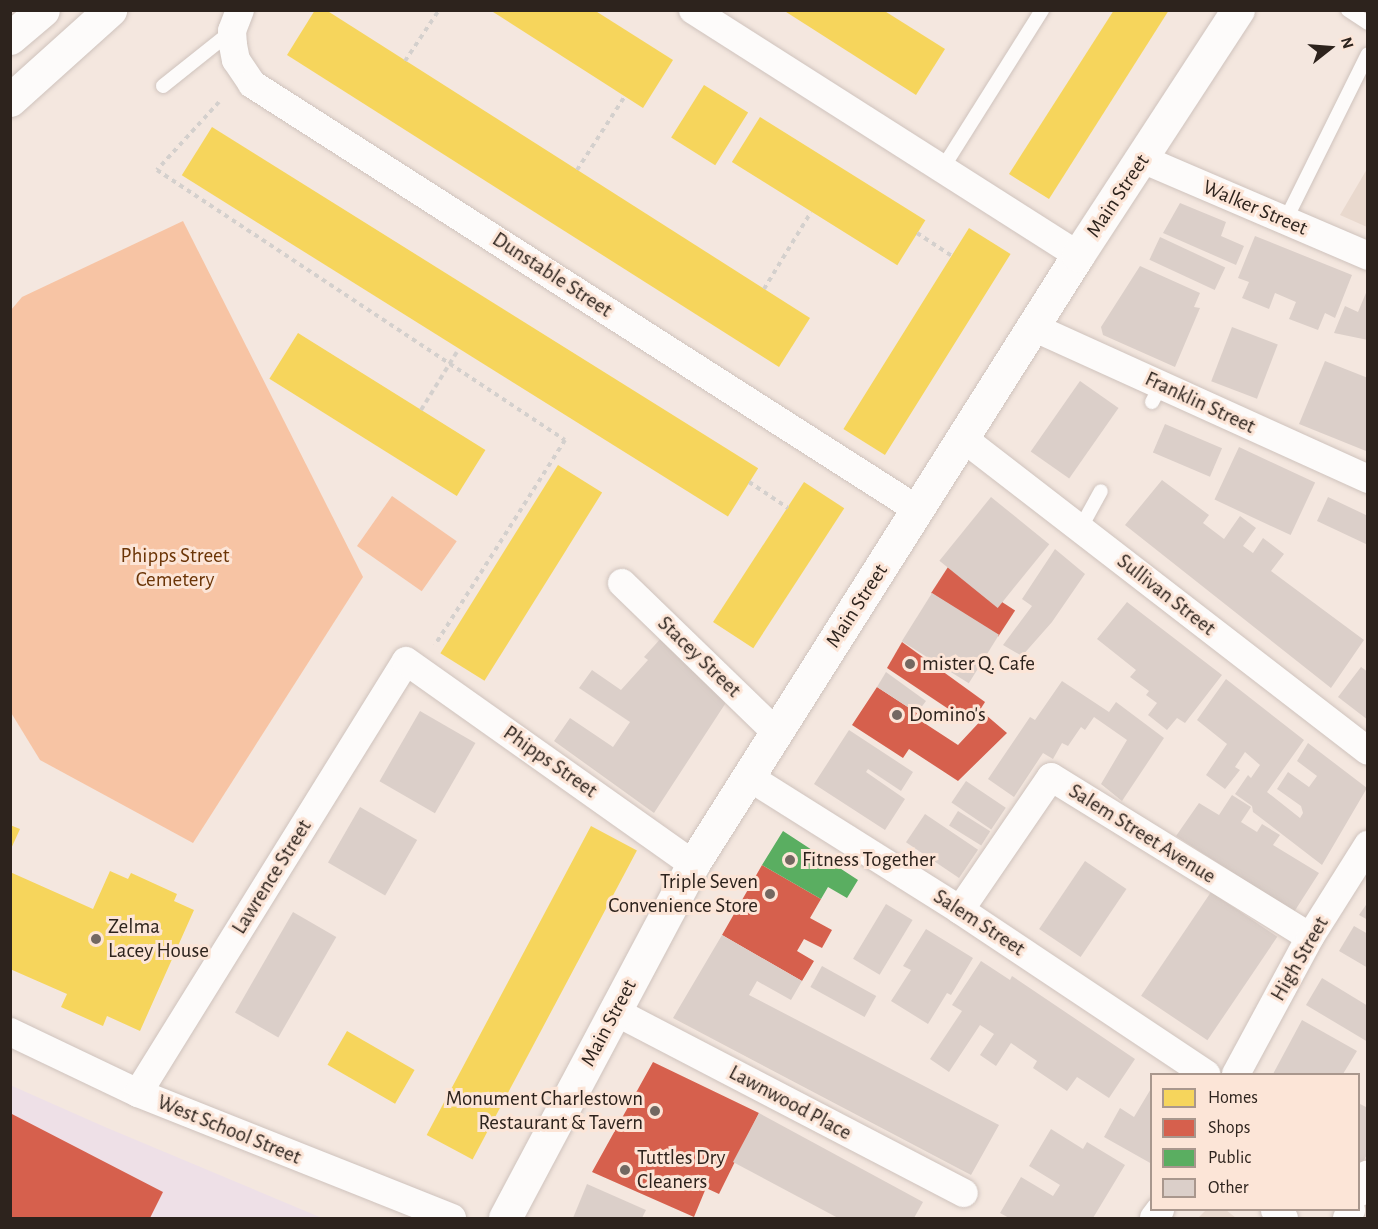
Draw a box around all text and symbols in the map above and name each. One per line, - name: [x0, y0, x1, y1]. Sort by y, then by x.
- north arrow: [1300, 18, 1360, 78]
- text: N: [1338, 35, 1356, 50]
- street label: Main Street: [1081, 150, 1155, 242]
- street label: Walker Street: [1199, 175, 1311, 241]
- street label: Dunstable Street: [487, 227, 617, 323]
- street label: Franklin Street: [1141, 366, 1259, 440]
- park label: Phipps Street Cemetery: [121, 543, 229, 593]
- street label: Sullivan Street: [1112, 549, 1220, 641]
- street label: Main Street: [821, 559, 893, 653]
- street label: Stacey Street: [652, 611, 746, 703]
- place label: mister Q. Cafe: [922, 651, 1035, 677]
- marker: mister Q. Cafe: [903, 657, 917, 671]
- place label: Domino's: [909, 702, 986, 728]
- marker: Domino's: [890, 708, 904, 722]
- street label: Phipps Street: [498, 720, 602, 804]
- street label: Salem Street Avenue: [1064, 779, 1220, 889]
- street label: Lawrence Street: [227, 815, 317, 939]
- place label: Fitness Together: [802, 847, 936, 873]
- marker: Fitness Together: [783, 853, 797, 867]
- place label: Triple Seven Convenience Store: [608, 869, 758, 919]
- street label: Salem Street: [929, 884, 1029, 962]
- marker: Triple Seven Convenience Store: [763, 887, 777, 901]
- street label: High Street: [1266, 912, 1334, 1006]
- place label: Zelma Lacey House: [108, 914, 209, 964]
- marker: Zelma Lacey House: [89, 932, 103, 946]
- street label: Main Street: [576, 975, 642, 1071]
- street label: Lawnwood Place: [724, 1060, 856, 1146]
- legend: [1150, 1073, 1360, 1211]
- place label: Monument Charlestown Restaurant & Tavern: [446, 1086, 643, 1136]
- text: Homes: [1208, 1089, 1258, 1107]
- street label: West School Street: [154, 1090, 304, 1170]
- marker: Monument Charlestown Restaurant & Tavern: [648, 1104, 662, 1118]
- text: Shops: [1208, 1119, 1250, 1137]
- place label: Tuttles Dry Cleaners: [637, 1145, 726, 1195]
- text: Public: [1208, 1149, 1251, 1167]
- marker: Tuttles Dry Cleaners: [618, 1163, 632, 1177]
- text: Other: [1208, 1179, 1249, 1197]

